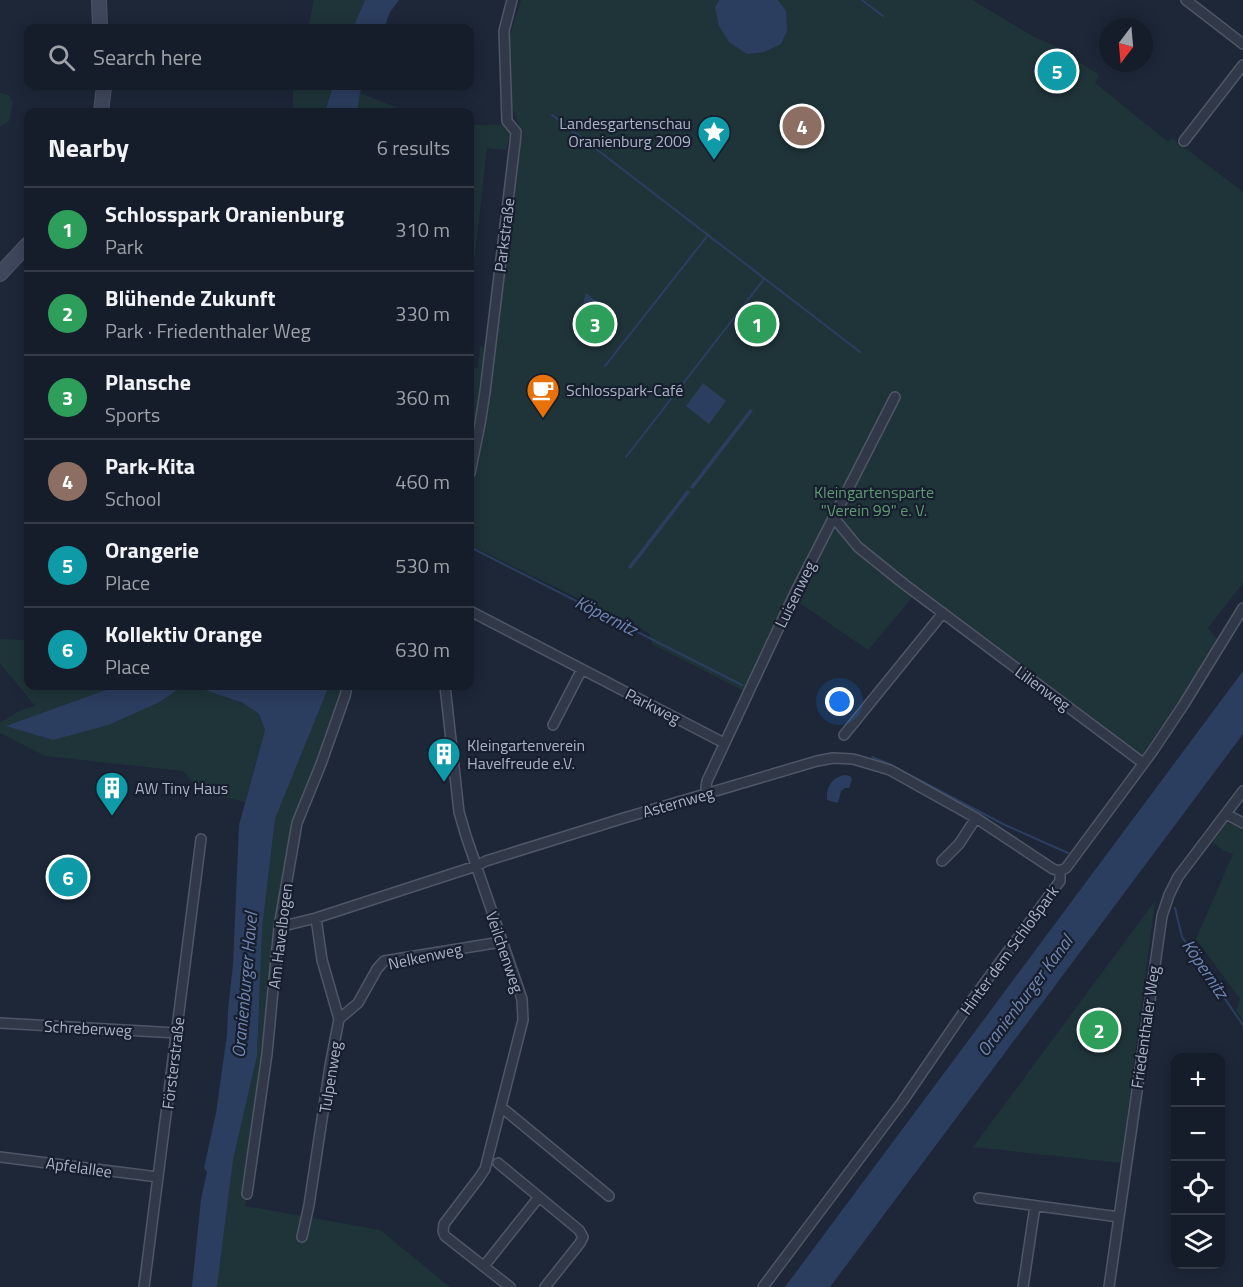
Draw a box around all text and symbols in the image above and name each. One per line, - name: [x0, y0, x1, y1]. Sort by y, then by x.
- north arrow: [1099, 18, 1153, 72]
- search box: [24, 24, 474, 90]
- text: Search here: [93, 40, 202, 74]
- icon: search: [45, 41, 78, 74]
- pin: 5: [1038, 48, 1076, 94]
- pin: 4: [782, 104, 822, 148]
- place label: Landesgartenschau Oranienburg 2009: [559, 111, 691, 153]
- place icon: Landesgartenschau Oranienburg 2009: [696, 114, 732, 161]
- text: Nearby: [48, 128, 129, 167]
- text: 6 results: [377, 132, 450, 163]
- text: Schlosspark Oranienburg: [105, 197, 344, 231]
- street label: Parkstraße: [488, 197, 520, 273]
- text: 1: [62, 214, 73, 245]
- text: 310 m: [395, 214, 450, 245]
- text: Park: [105, 231, 143, 262]
- text: Blühende Zukunft: [105, 281, 275, 315]
- text: 2: [62, 298, 73, 329]
- text: 330 m: [395, 298, 450, 329]
- pin: 3: [576, 302, 614, 346]
- pin: 1: [738, 302, 777, 346]
- text: Park · Friedenthaler Weg: [105, 315, 311, 346]
- text: Plansche: [105, 365, 191, 399]
- cafe icon: Schlosspark-Café: [525, 372, 561, 419]
- place label: Schlosspark-Café: [566, 378, 683, 402]
- text: 3: [62, 382, 73, 413]
- text: 360 m: [395, 382, 450, 413]
- text: Sports: [105, 399, 160, 430]
- text: Park-Kita: [105, 449, 195, 483]
- text: 4: [62, 466, 73, 497]
- text: 460 m: [395, 466, 450, 497]
- park label: Kleingartensparte "Verein 99" e. V.: [814, 480, 934, 522]
- text: School: [105, 483, 161, 514]
- text: Orangerie: [105, 533, 199, 567]
- text: 5: [62, 550, 73, 581]
- text: 530 m: [395, 550, 450, 581]
- street label: Luisenweg: [768, 556, 822, 632]
- text: Place: [105, 567, 150, 598]
- water label: Köpernitz: [570, 588, 643, 643]
- text: Kollektiv Orange: [105, 617, 262, 651]
- text: 6: [62, 634, 73, 665]
- text: 630 m: [395, 634, 450, 665]
- text: Place: [105, 651, 150, 682]
- street label: Lilienweg: [1010, 660, 1076, 716]
- street label: Parkweg: [621, 682, 685, 730]
- your location: [825, 687, 854, 716]
- place label: Kleingartenverein Havelfreude e.V.: [467, 733, 585, 775]
- building icon: Kleingartenverein Havelfreude e.V.: [426, 736, 462, 783]
- building icon: AW Tiny Haus: [94, 770, 130, 817]
- place label: AW Tiny Haus: [135, 776, 228, 800]
- street label: Asternweg: [640, 780, 716, 824]
- pin: 6: [48, 854, 88, 900]
- street label: Hinter dem Schloßpark: [954, 880, 1064, 1019]
- street label: Am Havelbogen: [262, 882, 298, 990]
- street label: Veilchenweg: [480, 908, 530, 996]
- water label: Oranienburger Havel: [225, 909, 264, 1059]
- water label: Oranienburger Kanal: [970, 928, 1080, 1062]
- water label: Köpernitz: [1176, 933, 1236, 1005]
- street label: Nelkenweg: [386, 936, 464, 976]
- street label: Friedenthaler Weg: [1125, 964, 1165, 1090]
- pin: 2: [1080, 1008, 1118, 1052]
- street label: Schreberweg: [43, 1014, 133, 1042]
- street label: Försterstraße: [155, 1016, 191, 1110]
- street label: Tulpenweg: [312, 1039, 348, 1115]
- map controls: [1171, 1053, 1225, 1269]
- button: +: [1171, 1053, 1225, 1107]
- button: −: [1171, 1107, 1225, 1161]
- street label: Apfelallee: [44, 1150, 114, 1184]
- button: locate: [1171, 1161, 1225, 1215]
- button: layers: [1171, 1215, 1225, 1269]

